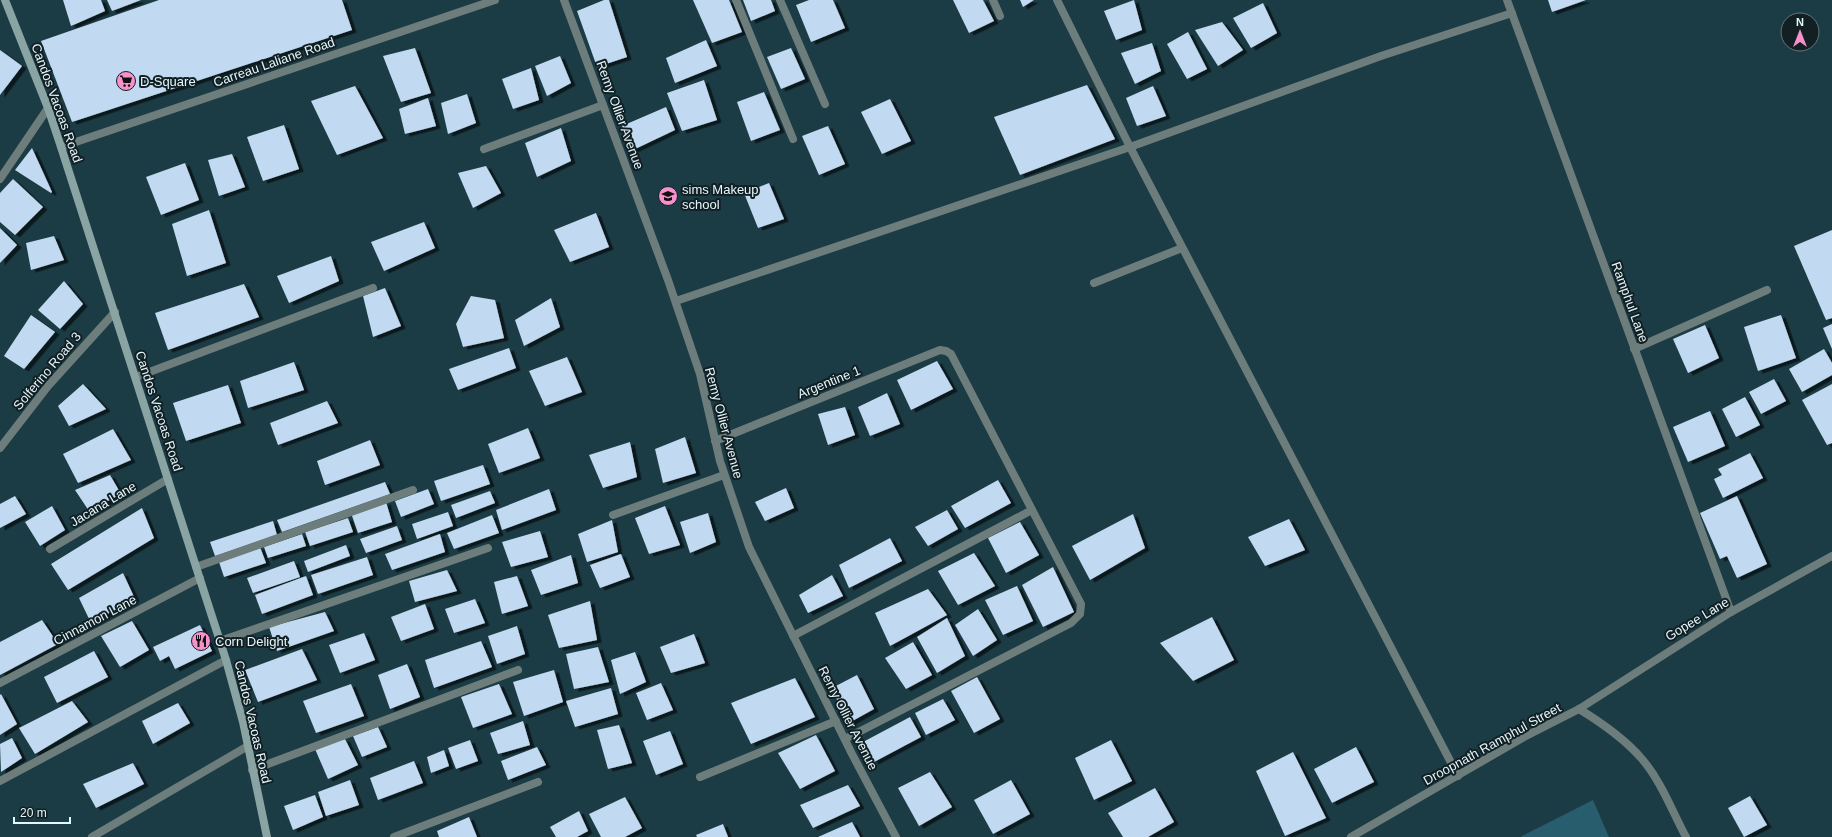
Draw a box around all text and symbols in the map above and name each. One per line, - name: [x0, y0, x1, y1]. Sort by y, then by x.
- north arrow: [1780, 12, 1820, 52]
- text: N: [1796, 16, 1804, 28]
- street label: Carreau Laliane Road: [211, 34, 337, 90]
- street label: Candos Vacoas Road: [28, 41, 86, 165]
- street label: Remy Ollier Avenue: [593, 59, 647, 171]
- supermarket icon: D-Square: [115, 70, 137, 92]
- place label: D-Square: [140, 74, 196, 89]
- place label: sims Makeup school: [682, 182, 759, 212]
- school or university icon: sims Makeup school: [657, 185, 679, 207]
- street label: Ramphul Lane: [1608, 260, 1652, 344]
- street label: Solferino Road 3: [10, 329, 84, 413]
- street label: Candos Vacoas Road: [132, 349, 186, 473]
- street label: Argentine 1: [795, 363, 863, 401]
- street label: Remy Ollier Avenue: [702, 366, 746, 480]
- street label: Jacana Lane: [67, 478, 139, 530]
- street label: Cinnamon Lane: [51, 592, 139, 648]
- street label: Gopee Lane: [1662, 594, 1732, 644]
- restaurant icon: Corn Delight: [190, 630, 212, 652]
- place label: Corn Delight: [215, 634, 288, 649]
- street label: Candos Vacoas Road: [232, 659, 274, 785]
- street label: Remy Ollier Avenue: [815, 664, 881, 772]
- street label: Droopnath Ramphul Street: [1421, 700, 1564, 788]
- scale bar: [14, 799, 70, 825]
- text: 20 m: [20, 806, 47, 820]

